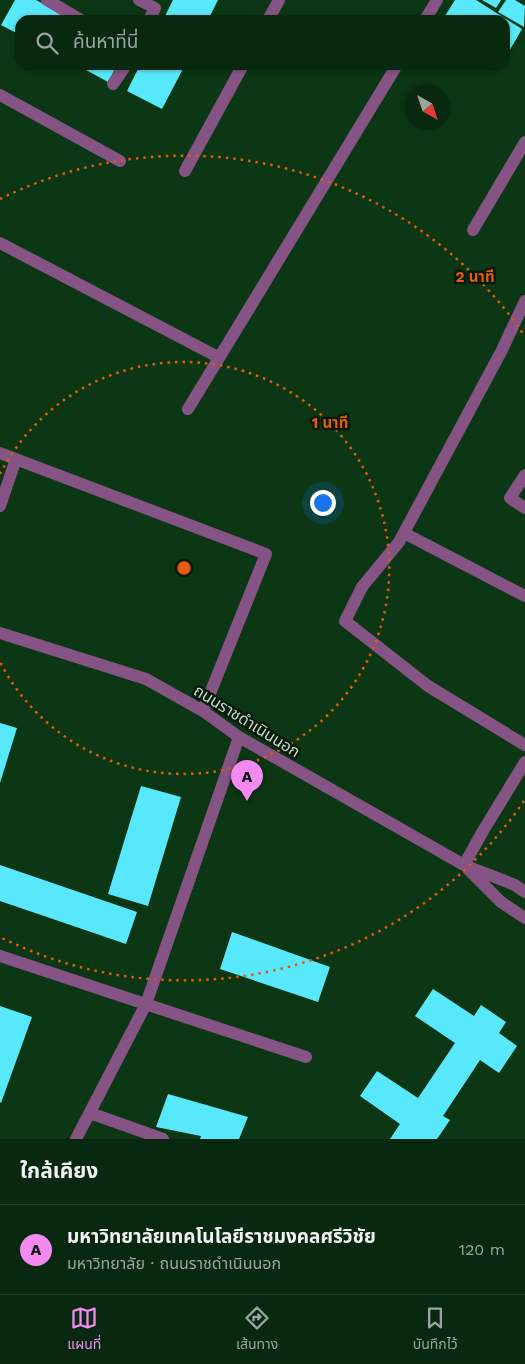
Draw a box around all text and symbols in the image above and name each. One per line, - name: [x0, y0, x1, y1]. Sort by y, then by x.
- search box: [15, 15, 510, 70]
- icon: search: [33, 29, 61, 57]
- text: ค้นหาที่นี่: [73, 30, 138, 53]
- north arrow: [405, 85, 450, 130]
- text: 2 นาที: [455, 268, 495, 286]
- text: 1 นาที: [312, 414, 348, 432]
- your location: [310, 490, 336, 516]
- centre of rings: [175, 559, 193, 577]
- street label: ถนนราชดำเนินนอก: [190, 681, 304, 761]
- pin: A: [231, 760, 263, 801]
- text: ใกล้เคียง: [20, 1158, 98, 1183]
- text: มหาวิทยาลัยเทคโนโลยีราชมงคลศรีวิชัย: [67, 1225, 376, 1248]
- text: A: [31, 1240, 41, 1259]
- text: 120 m: [459, 1240, 505, 1259]
- text: มหาวิทยาลัย · ถนนราชดำเนินนอก: [67, 1254, 281, 1273]
- tab: แผนที่: [67, 1304, 101, 1355]
- tab: เส้นทาง: [236, 1304, 278, 1355]
- tab: บันทึกไว้: [413, 1304, 458, 1355]

